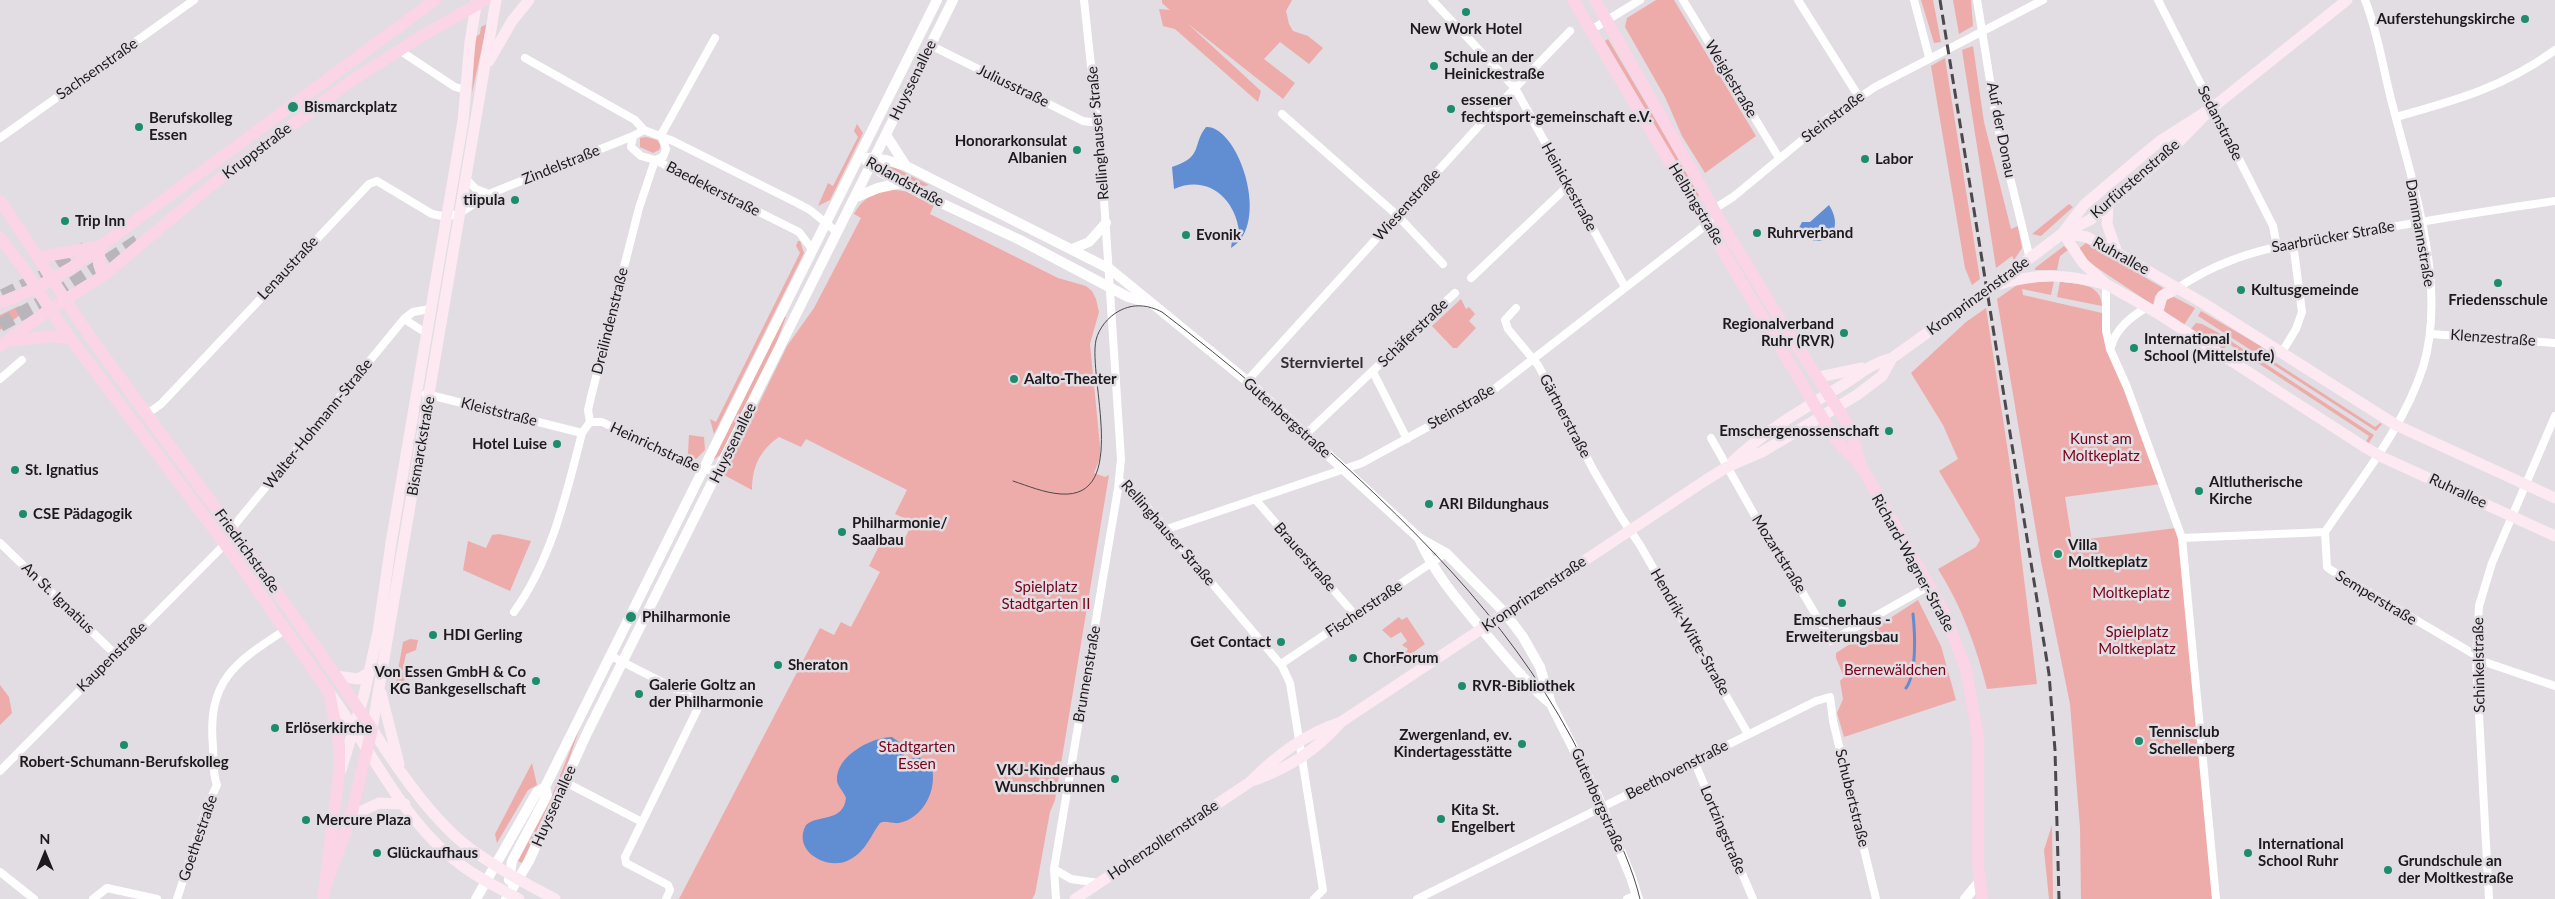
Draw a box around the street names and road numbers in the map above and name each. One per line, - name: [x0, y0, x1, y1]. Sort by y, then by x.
- street label: Sachsenstraße: [53, 34, 141, 104]
- street label: Huyssenallee: [886, 37, 940, 123]
- street label: Weiglestraße: [1701, 37, 1761, 121]
- street label: Juliusstraße: [974, 61, 1052, 111]
- street label: Rellinghauser Straße: [1083, 65, 1113, 201]
- street label: Auf der Donau: [1983, 81, 2019, 179]
- street label: Sedanstraße: [2193, 83, 2247, 163]
- street label: Steinstraße: [1798, 87, 1868, 147]
- street label: Kruppstraße: [219, 119, 295, 183]
- street label: Kurfürstenstraße: [2087, 136, 2183, 222]
- street label: Heinickestraße: [1537, 140, 1601, 234]
- street label: Zindelstraße: [520, 141, 602, 189]
- street label: Rolandstraße: [863, 153, 947, 211]
- street label: Baedekerstraße: [663, 158, 763, 220]
- street label: Helbingstraße: [1665, 160, 1727, 248]
- street label: Wiesenstraße: [1370, 165, 1444, 245]
- street label: Dammannstraße: [2402, 178, 2438, 288]
- street label: Saarbrücker Straße: [2270, 217, 2396, 257]
- street label: Lenaustraße: [254, 232, 322, 304]
- street label: Ruhrallee: [2090, 233, 2152, 279]
- street label: Kronprinzenstraße: [1923, 253, 2033, 339]
- street label: Dreilindenstraße: [588, 266, 632, 376]
- street label: Schäferstraße: [1374, 295, 1452, 371]
- street label: Klenzestraße: [2450, 326, 2536, 350]
- street label: Walter-Hohmann-Straße: [260, 355, 376, 493]
- street label: Gärtnerstraße: [1535, 371, 1595, 461]
- street label: Gutenbergstraße: [1240, 374, 1334, 462]
- street label: Steinstraße: [1424, 381, 1498, 433]
- street label: Kleiststraße: [459, 394, 539, 430]
- street label: Bismarckstraße: [403, 395, 439, 497]
- street label: Huyssenallee: [706, 400, 760, 486]
- street label: Heinrichstraße: [607, 418, 703, 476]
- street label: Ruhrallee: [2426, 470, 2490, 512]
- street label: Rellinghauser Straße: [1117, 476, 1219, 590]
- street label: Richard-Wagner-Straße: [1868, 491, 1958, 635]
- street label: Friedrichstraße: [211, 506, 283, 596]
- street label: Mozartstraße: [1748, 512, 1810, 596]
- street label: Brauerstraße: [1270, 519, 1340, 595]
- street label: Kronprinzenstraße: [1478, 552, 1590, 636]
- street label: An St. Ignatius: [18, 559, 98, 637]
- street label: Hendrik-Witte-Straße: [1646, 566, 1734, 698]
- street label: Semperstraße: [2332, 567, 2420, 629]
- street label: Fischerstraße: [1322, 577, 1406, 641]
- street label: Schinkelstraße: [2469, 617, 2489, 713]
- street label: Kaupenstraße: [73, 618, 151, 696]
- street label: Brunnenstraße: [1070, 624, 1104, 724]
- street label: Beethovenstraße: [1623, 736, 1731, 804]
- street label: Gutenbergstraße: [1567, 745, 1629, 855]
- street label: Schubertstraße: [1831, 747, 1873, 849]
- street label: Huyssenallee: [528, 763, 580, 849]
- street label: Lortzingstraße: [1696, 783, 1750, 877]
- street label: Goethestraße: [175, 792, 221, 884]
- street label: Hohenzollernstraße: [1104, 796, 1222, 884]

